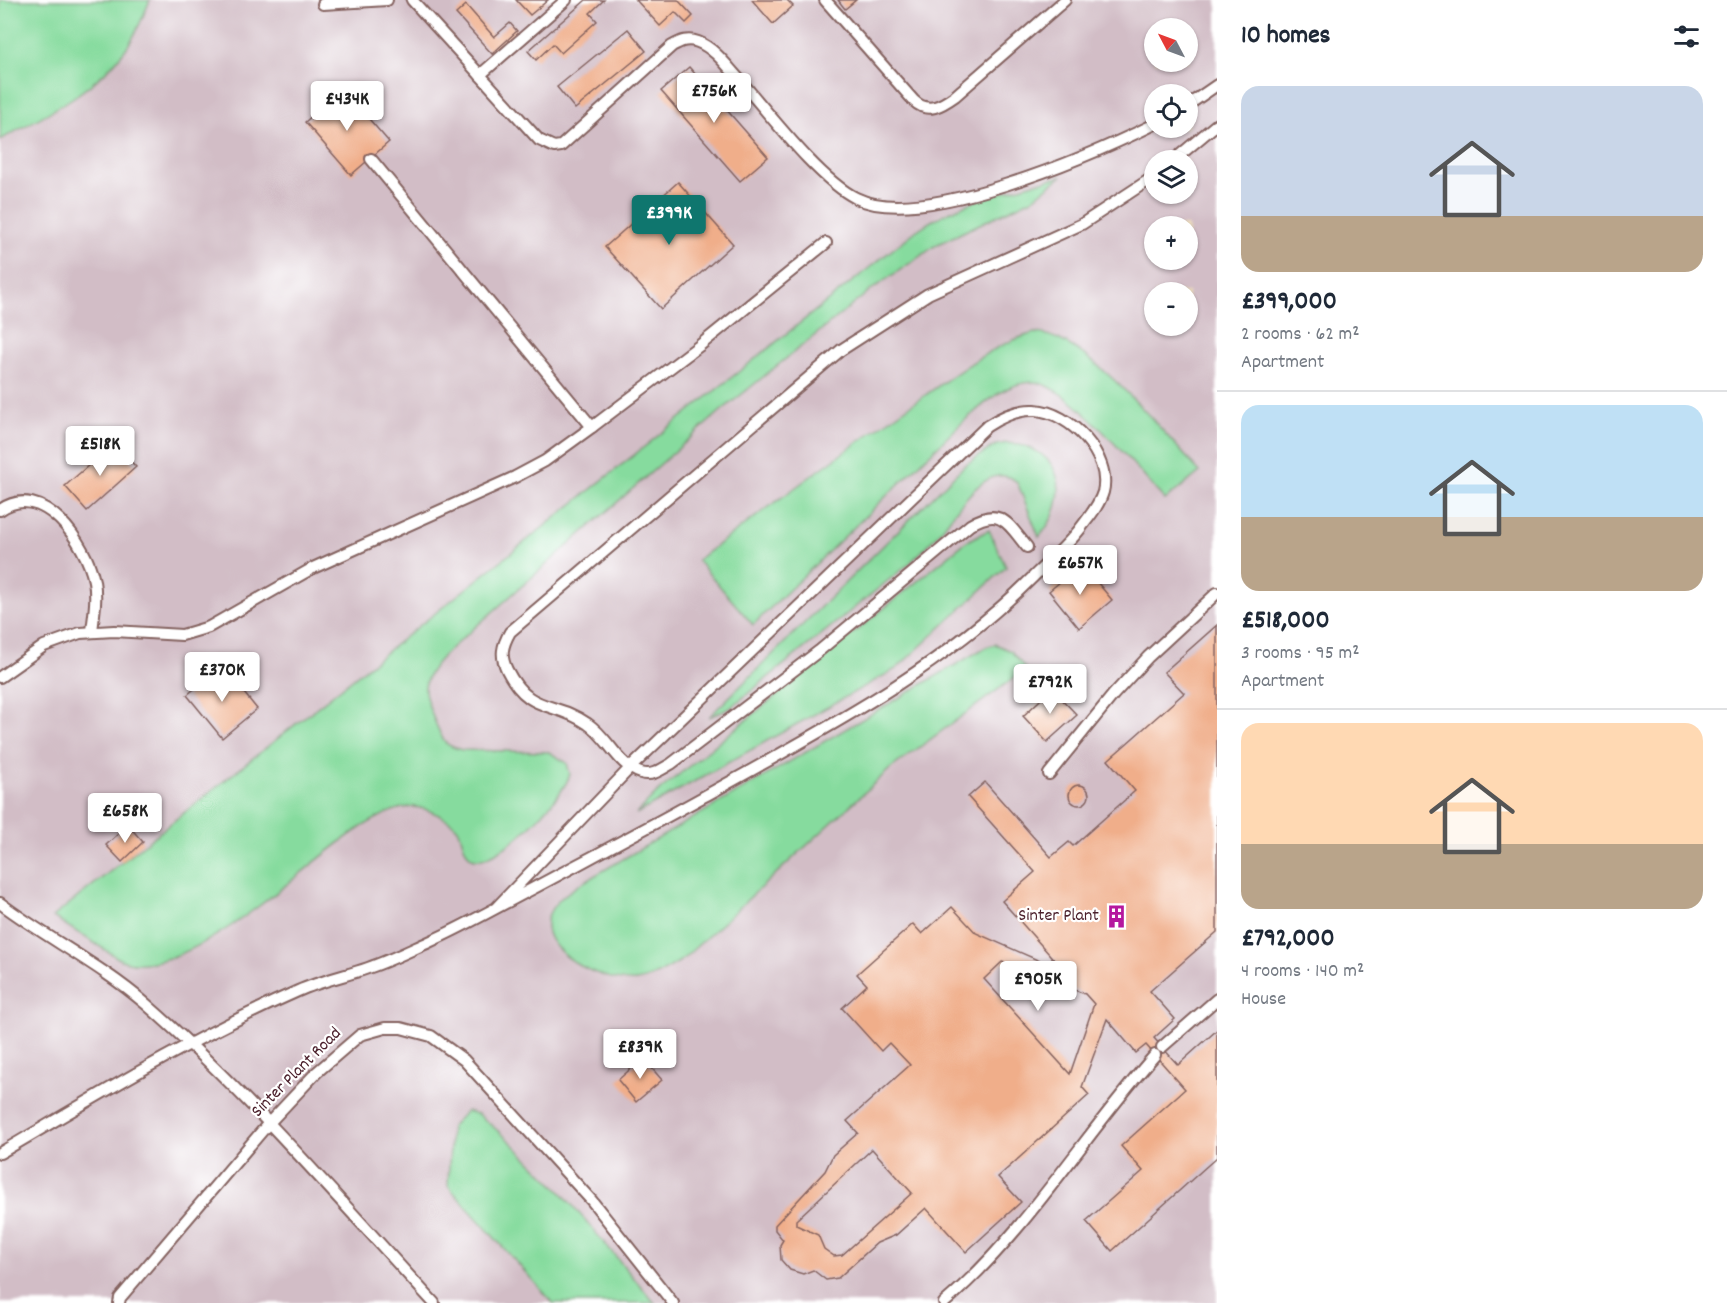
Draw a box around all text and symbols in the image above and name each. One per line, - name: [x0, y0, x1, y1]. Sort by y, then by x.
- north arrow: [1144, 18, 1198, 72]
- map controls: [1144, 18, 1198, 336]
- text: 10 homes: [1241, 18, 1331, 55]
- icon: filters: [1670, 20, 1703, 53]
- pin: £756K: [672, 73, 756, 124]
- text: £756K: [691, 78, 737, 106]
- pin: £434K: [305, 81, 389, 132]
- button: locate: [1144, 84, 1198, 138]
- text: £434K: [325, 86, 369, 114]
- icon: home: [1418, 125, 1526, 233]
- button: layers: [1144, 150, 1198, 204]
- pin: £399K: [627, 195, 711, 246]
- text: £399K: [646, 200, 692, 228]
- button: +: [1144, 216, 1198, 270]
- button: −: [1144, 282, 1198, 336]
- text: £399,000: [1241, 284, 1337, 321]
- text: 2 rooms · 62 m²: [1241, 321, 1360, 349]
- text: Apartment: [1241, 349, 1324, 377]
- pin: £518K: [58, 426, 142, 477]
- text: £518K: [80, 431, 120, 459]
- icon: home: [1418, 444, 1526, 552]
- pin: £657K: [1038, 545, 1122, 596]
- text: £657K: [1057, 550, 1103, 578]
- text: £518,000: [1241, 603, 1330, 640]
- text: 3 rooms · 95 m²: [1241, 640, 1360, 668]
- pin: £370K: [180, 652, 264, 703]
- text: £370K: [199, 657, 245, 685]
- pin: £792K: [1008, 664, 1092, 715]
- text: Apartment: [1241, 668, 1324, 696]
- text: £792K: [1028, 669, 1072, 697]
- icon: home: [1418, 762, 1526, 870]
- pin: £658K: [83, 793, 167, 844]
- text: £658K: [102, 798, 148, 826]
- building icon: Sinter Plant: [1104, 903, 1130, 929]
- place label: Sinter Plant: [1018, 904, 1099, 929]
- text: £792,000: [1241, 921, 1335, 958]
- text: 4 rooms · 140 m²: [1241, 958, 1364, 986]
- pin: £905K: [996, 961, 1080, 1012]
- text: £905K: [1014, 966, 1062, 994]
- text: House: [1241, 986, 1286, 1014]
- street label: Sinter Plant Road: [246, 1022, 348, 1124]
- pin: £839K: [598, 1029, 682, 1080]
- text: £839K: [617, 1034, 663, 1062]

